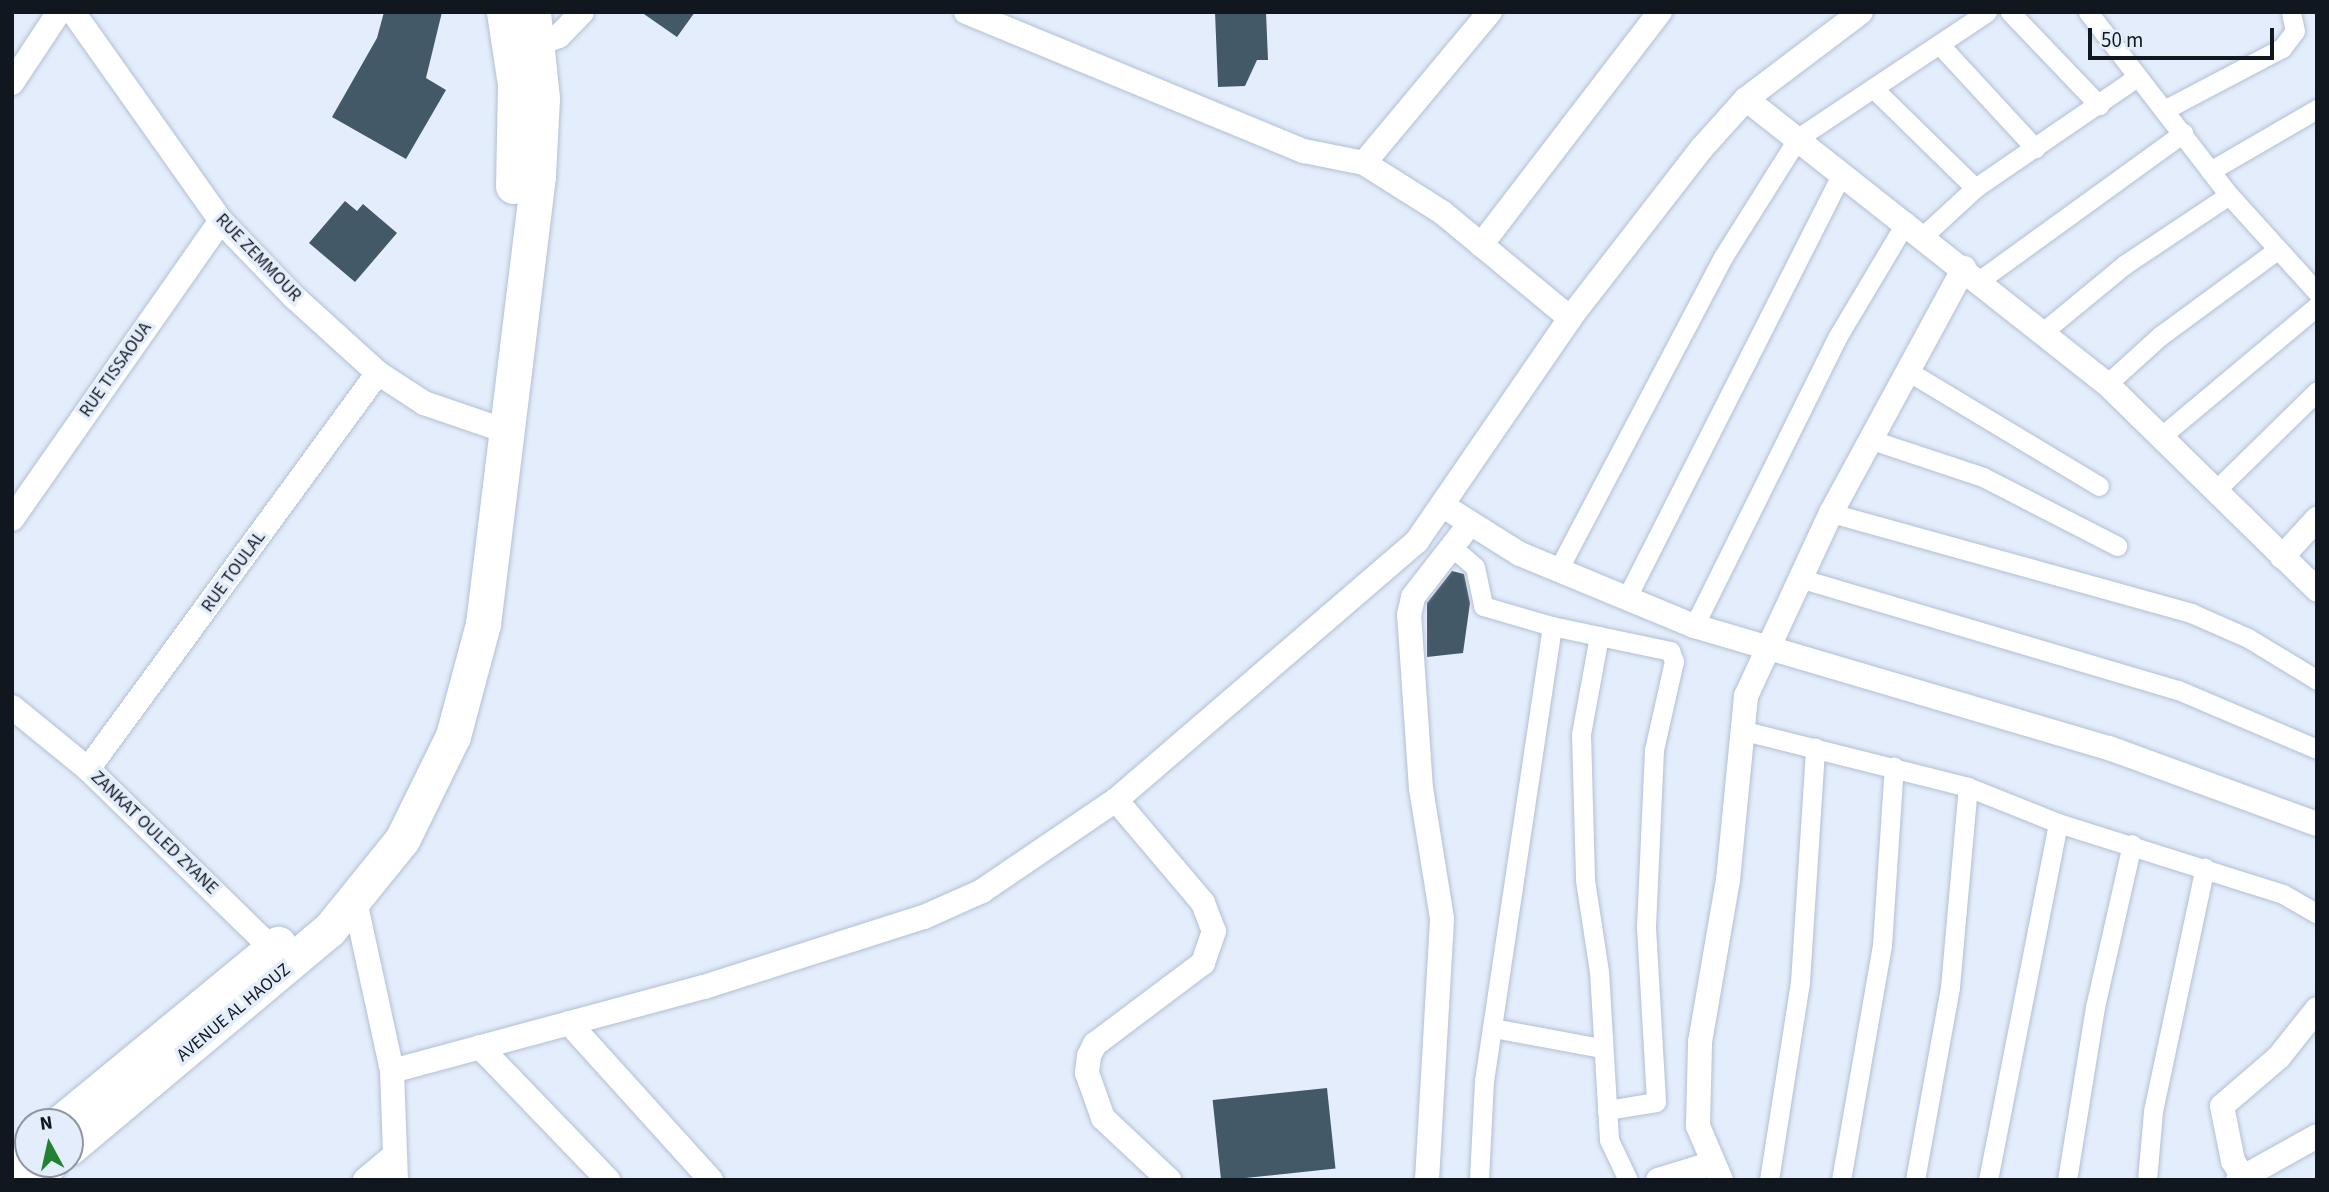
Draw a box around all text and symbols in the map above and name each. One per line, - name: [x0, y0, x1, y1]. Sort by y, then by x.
- scale bar: [2091, 14, 2276, 58]
- text: 50 m: [2101, 25, 2143, 55]
- street label: RUE ZEMMOUR: [211, 209, 305, 307]
- street label: RUE TISSAOUA: [75, 318, 157, 422]
- street label: RUE TOULAL: [197, 527, 271, 617]
- street label: ZANKAT OULED ZYANE: [86, 767, 222, 899]
- street label: AVENUE AL HAOUZ: [173, 959, 295, 1067]
- north arrow: [14, 1108, 84, 1178]
- text: N: [38, 1109, 54, 1138]

